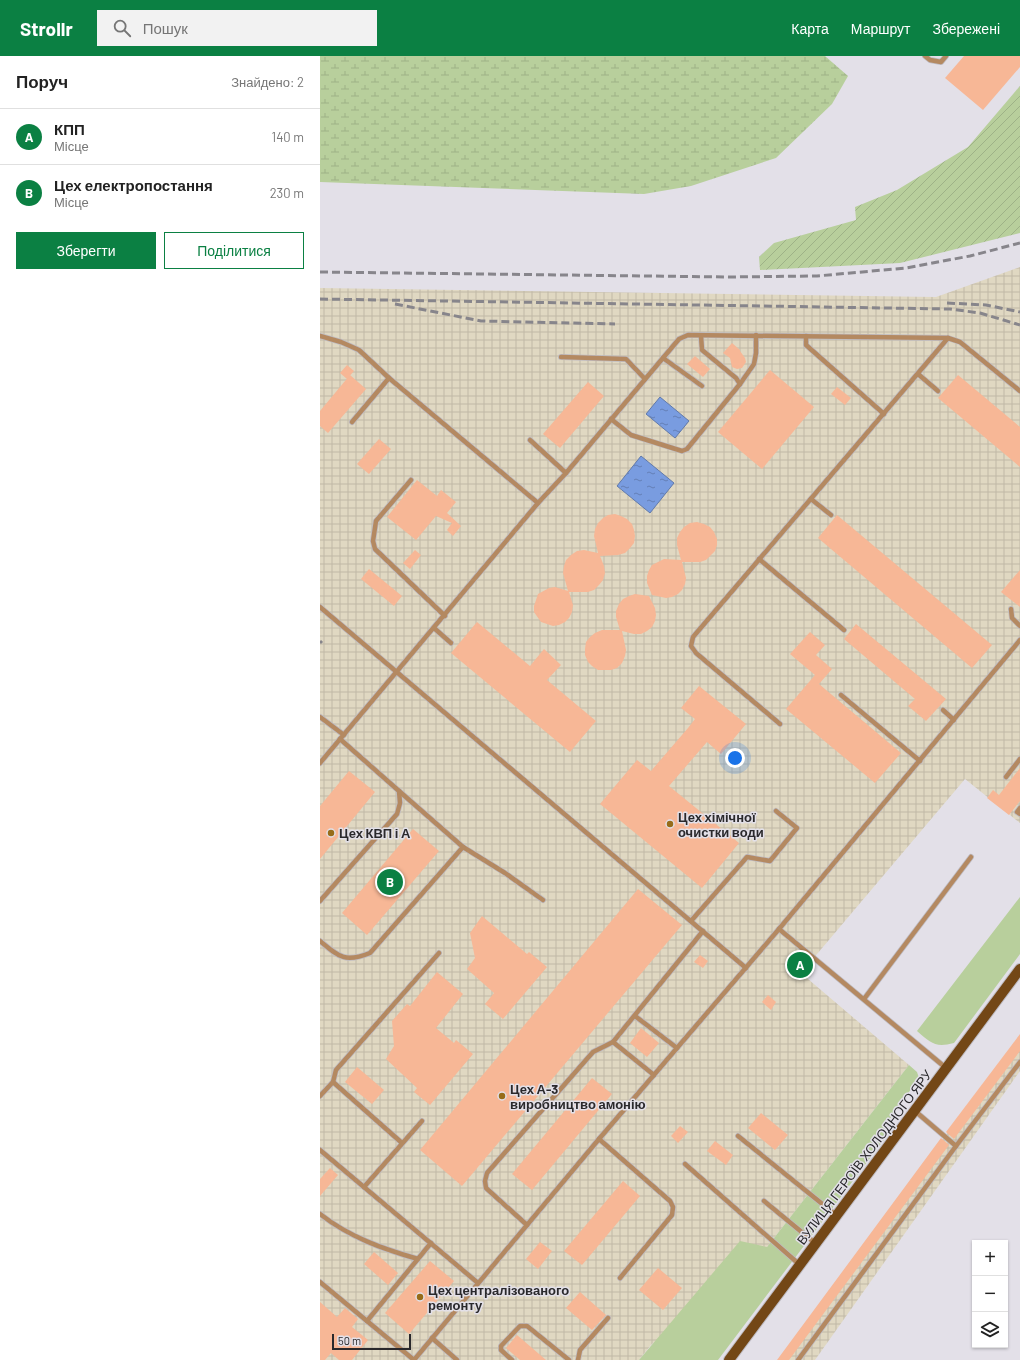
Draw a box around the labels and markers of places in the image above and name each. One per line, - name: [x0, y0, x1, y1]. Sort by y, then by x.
- place label: Цех хімічної очистки води: [678, 809, 764, 840]
- marker: Цех хімічної очистки води: [665, 819, 675, 829]
- place label: Цех КВП і А: [339, 825, 411, 841]
- marker: Цех КВП і А: [326, 828, 336, 838]
- pin: B: [377, 867, 403, 897]
- pin: A: [787, 950, 813, 980]
- place label: Цех А-3 виробництво амонію: [510, 1081, 646, 1112]
- marker: Цех А-3 виробництво амонію: [497, 1091, 507, 1101]
- place label: Цех централізованого ремонту: [428, 1282, 569, 1313]
- marker: Цех централізованого ремонту: [415, 1292, 425, 1302]

